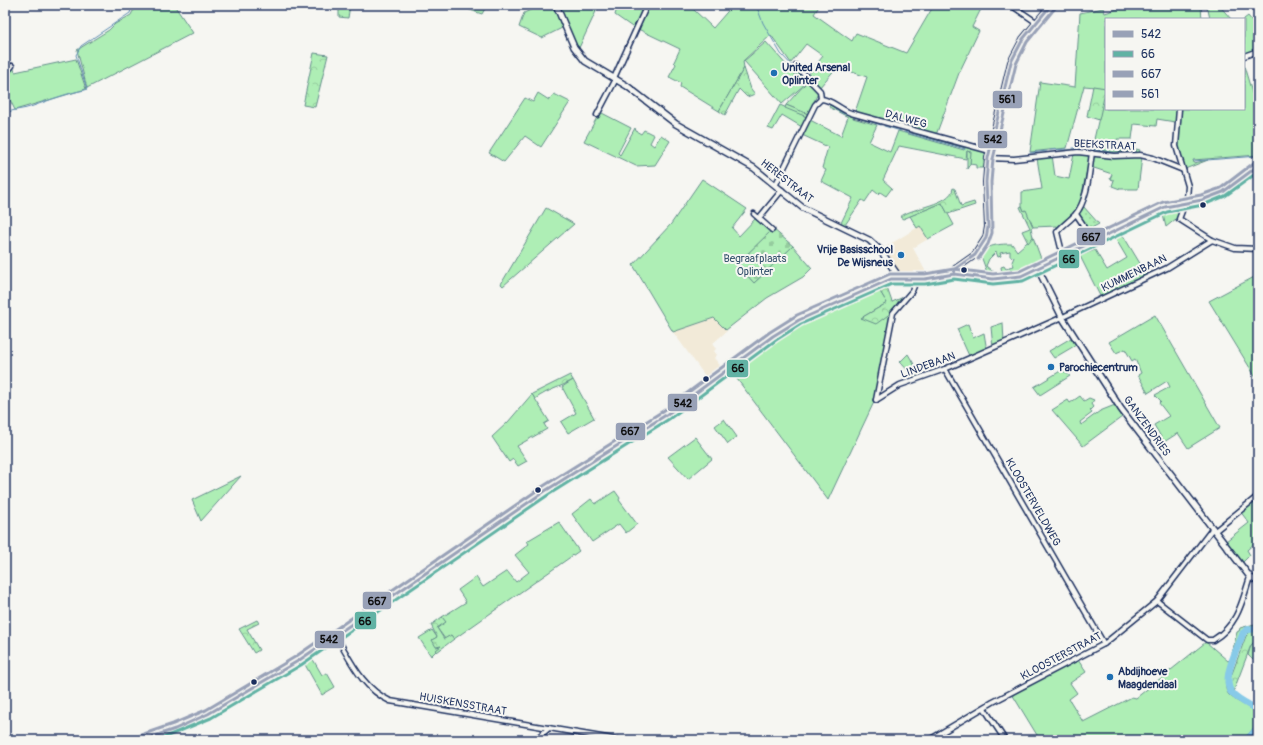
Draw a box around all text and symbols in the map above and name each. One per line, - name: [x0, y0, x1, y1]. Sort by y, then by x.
- legend: [1105, 18, 1245, 110]
- text: 542: [1141, 27, 1161, 42]
- text: 66: [1141, 47, 1155, 62]
- place label: United Arsenal Oplinter: [782, 61, 851, 87]
- text: 667: [1141, 67, 1162, 82]
- marker: United Arsenal Oplinter: [769, 68, 779, 78]
- text: 561: [1141, 87, 1159, 102]
- line badge: 561: [992, 90, 1023, 109]
- text: 561: [999, 93, 1015, 106]
- street label: DALWEG: [884, 107, 928, 131]
- line badge: 542: [977, 130, 1008, 149]
- text: 542: [984, 133, 1002, 146]
- street label: BEEKSTRAAT: [1073, 137, 1137, 153]
- street label: HERESTRAAT: [758, 156, 816, 206]
- unlabelled marker: [1198, 200, 1208, 210]
- line badge: 667: [1076, 227, 1106, 246]
- text: 667: [1082, 231, 1100, 244]
- place label: Vrije Basisschool De Wijsneus: [817, 243, 893, 269]
- line badge: 66: [1058, 249, 1080, 269]
- marker: Vrije Basisschool De Wijsneus: [896, 250, 906, 260]
- park label: Begraafplaats Oplinter: [724, 252, 787, 278]
- street label: KUMMENBAAN: [1099, 252, 1169, 294]
- text: 66: [1063, 253, 1076, 266]
- unlabelled marker: [959, 265, 969, 275]
- street label: LINDEBAAN: [899, 349, 957, 381]
- line badge: 66: [726, 359, 749, 378]
- place label: Parochiecentrum: [1059, 361, 1138, 374]
- text: 66: [732, 362, 745, 375]
- marker: Parochiecentrum: [1046, 362, 1056, 372]
- unlabelled marker: [701, 374, 711, 384]
- line badge: 542: [667, 393, 698, 412]
- street label: GANZENDRIES: [1121, 393, 1173, 459]
- text: 542: [674, 397, 692, 410]
- line badge: 667: [615, 422, 646, 441]
- text: 667: [621, 425, 639, 438]
- street label: KLOOSTERVELDWEG: [1003, 456, 1063, 548]
- unlabelled marker: [533, 485, 543, 495]
- line badge: 667: [362, 591, 392, 610]
- text: 667: [368, 595, 386, 608]
- line badge: 66: [354, 611, 377, 630]
- text: 66: [359, 615, 372, 628]
- street label: KLOOSTERSTRAAT: [1018, 629, 1104, 683]
- line badge: 542: [314, 630, 345, 649]
- text: 542: [320, 633, 338, 646]
- place label: Abdijhoeve Maagdendaal: [1118, 665, 1177, 691]
- marker: Abdijhoeve Maagdendaal: [1105, 672, 1115, 682]
- unlabelled marker: [249, 677, 259, 687]
- street label: HUISKENSSTRAAT: [418, 690, 508, 718]

